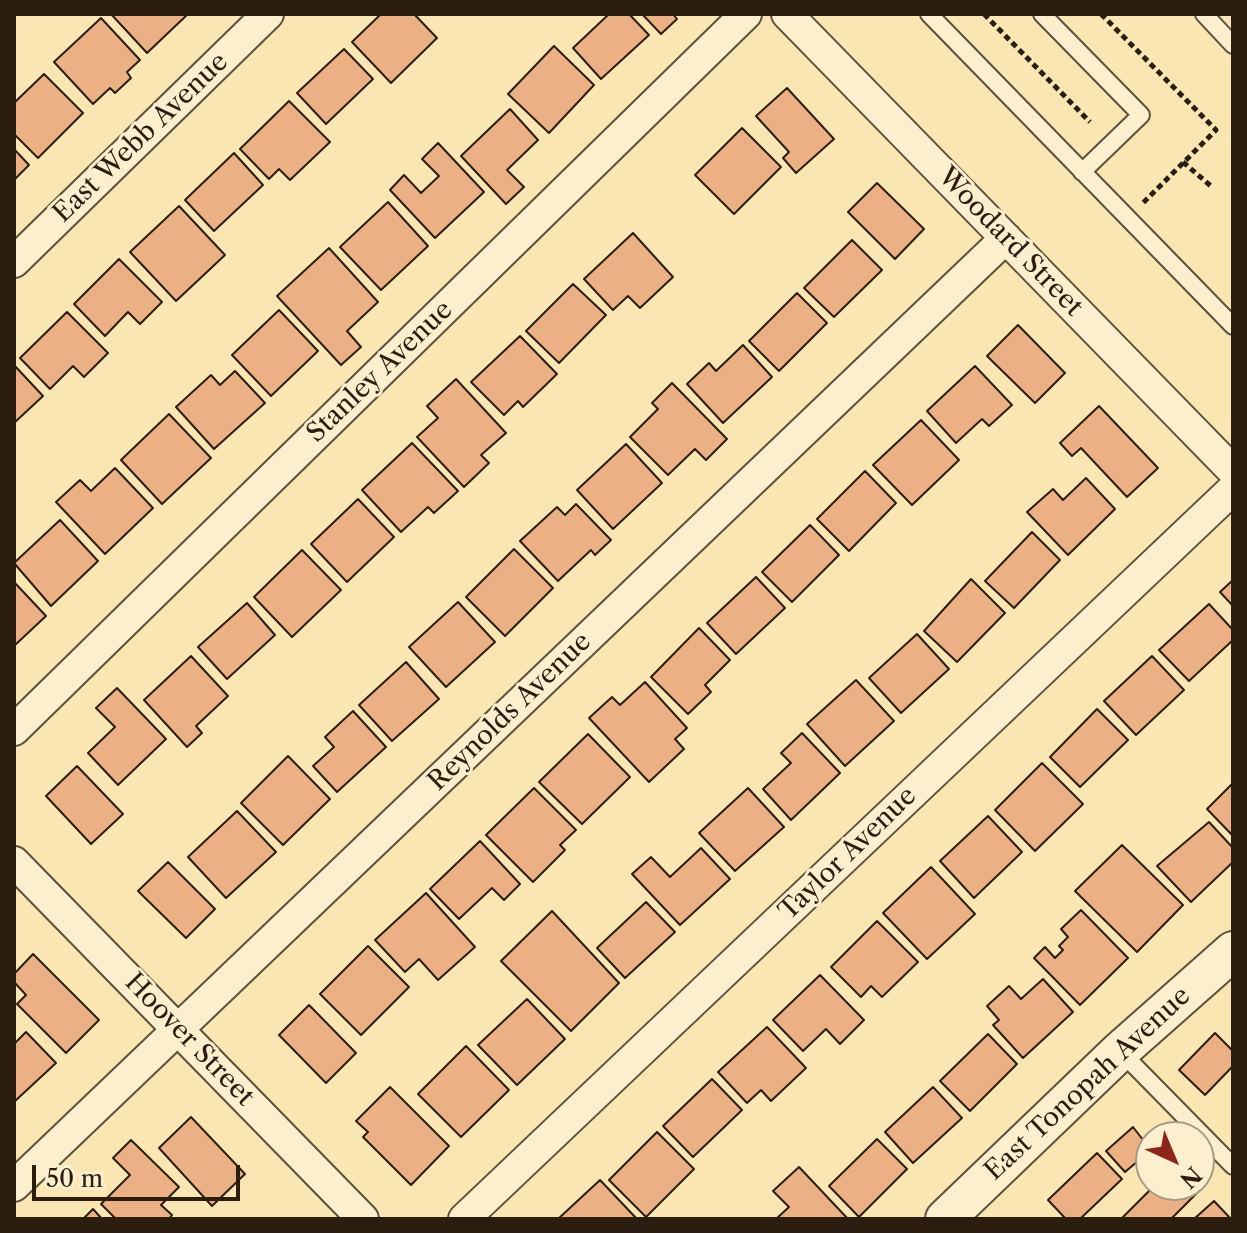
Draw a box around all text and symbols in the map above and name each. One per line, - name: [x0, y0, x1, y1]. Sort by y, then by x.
- street label: East Webb Avenue: [47, 47, 235, 229]
- street label: Woodard Street: [931, 161, 1089, 323]
- street label: Stanley Avenue: [301, 295, 459, 449]
- street label: Reynolds Avenue: [422, 627, 598, 797]
- street label: Taylor Avenue: [773, 781, 923, 927]
- street label: Hoover Street: [118, 967, 260, 1113]
- street label: East Tonopah Avenue: [979, 981, 1197, 1187]
- north arrow: [1135, 1121, 1215, 1201]
- scale bar: [36, 1149, 244, 1199]
- text: N: [1174, 1161, 1207, 1194]
- text: 50 m: [46, 1164, 103, 1193]

